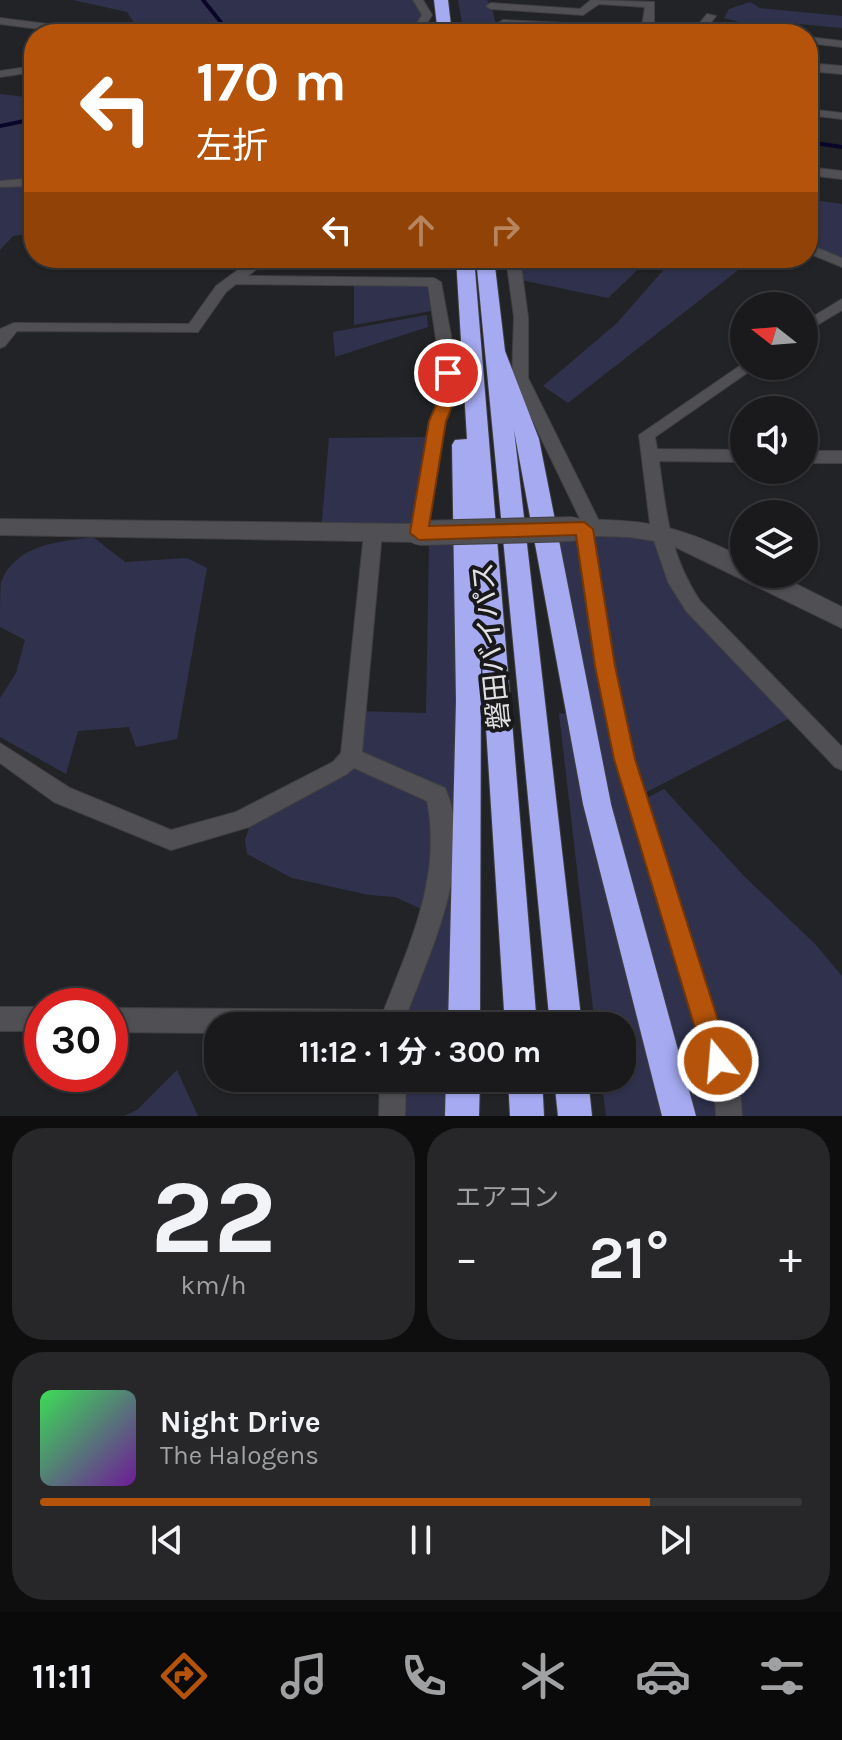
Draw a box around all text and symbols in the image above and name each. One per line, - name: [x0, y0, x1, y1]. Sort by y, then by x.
- text: 170 m: [196, 49, 347, 114]
- icon: left: [64, 56, 168, 160]
- text: 左折: [196, 125, 268, 167]
- icon: left: [315, 208, 359, 252]
- icon: ahead: [399, 208, 443, 252]
- icon: right: [483, 208, 527, 252]
- north arrow: [730, 292, 818, 380]
- map controls: [730, 292, 818, 588]
- pin: [414, 339, 482, 407]
- icon: arrive: [426, 351, 470, 395]
- button: sound: [730, 396, 818, 484]
- button: layers: [730, 500, 818, 588]
- street label: 磐田バイパス: [466, 561, 516, 731]
- speed limit sign: 30: [24, 988, 128, 1092]
- position arrow: [676, 1019, 760, 1103]
- text: 11:12 · 1 分 · 300 m: [299, 1034, 541, 1070]
- text: 22: [151, 1157, 276, 1278]
- text: エアコン: [455, 1182, 559, 1213]
- text: 21°: [588, 1223, 669, 1293]
- text: −: [455, 1233, 478, 1284]
- text: +: [779, 1233, 802, 1284]
- text: km/h: [181, 1270, 246, 1301]
- text: Night Drive: [160, 1404, 321, 1440]
- text: The Halogens: [160, 1440, 319, 1471]
- icon: previous: [145, 1518, 189, 1562]
- icon: pause: [399, 1518, 443, 1562]
- icon: next: [653, 1518, 697, 1562]
- icon: directions: [156, 1648, 212, 1704]
- icon: music: [276, 1648, 332, 1704]
- icon: phone: [396, 1648, 452, 1704]
- icon: climate: [515, 1648, 571, 1704]
- icon: car: [635, 1648, 691, 1704]
- icon: filters: [754, 1648, 810, 1704]
- text: 11:11: [32, 1655, 93, 1697]

